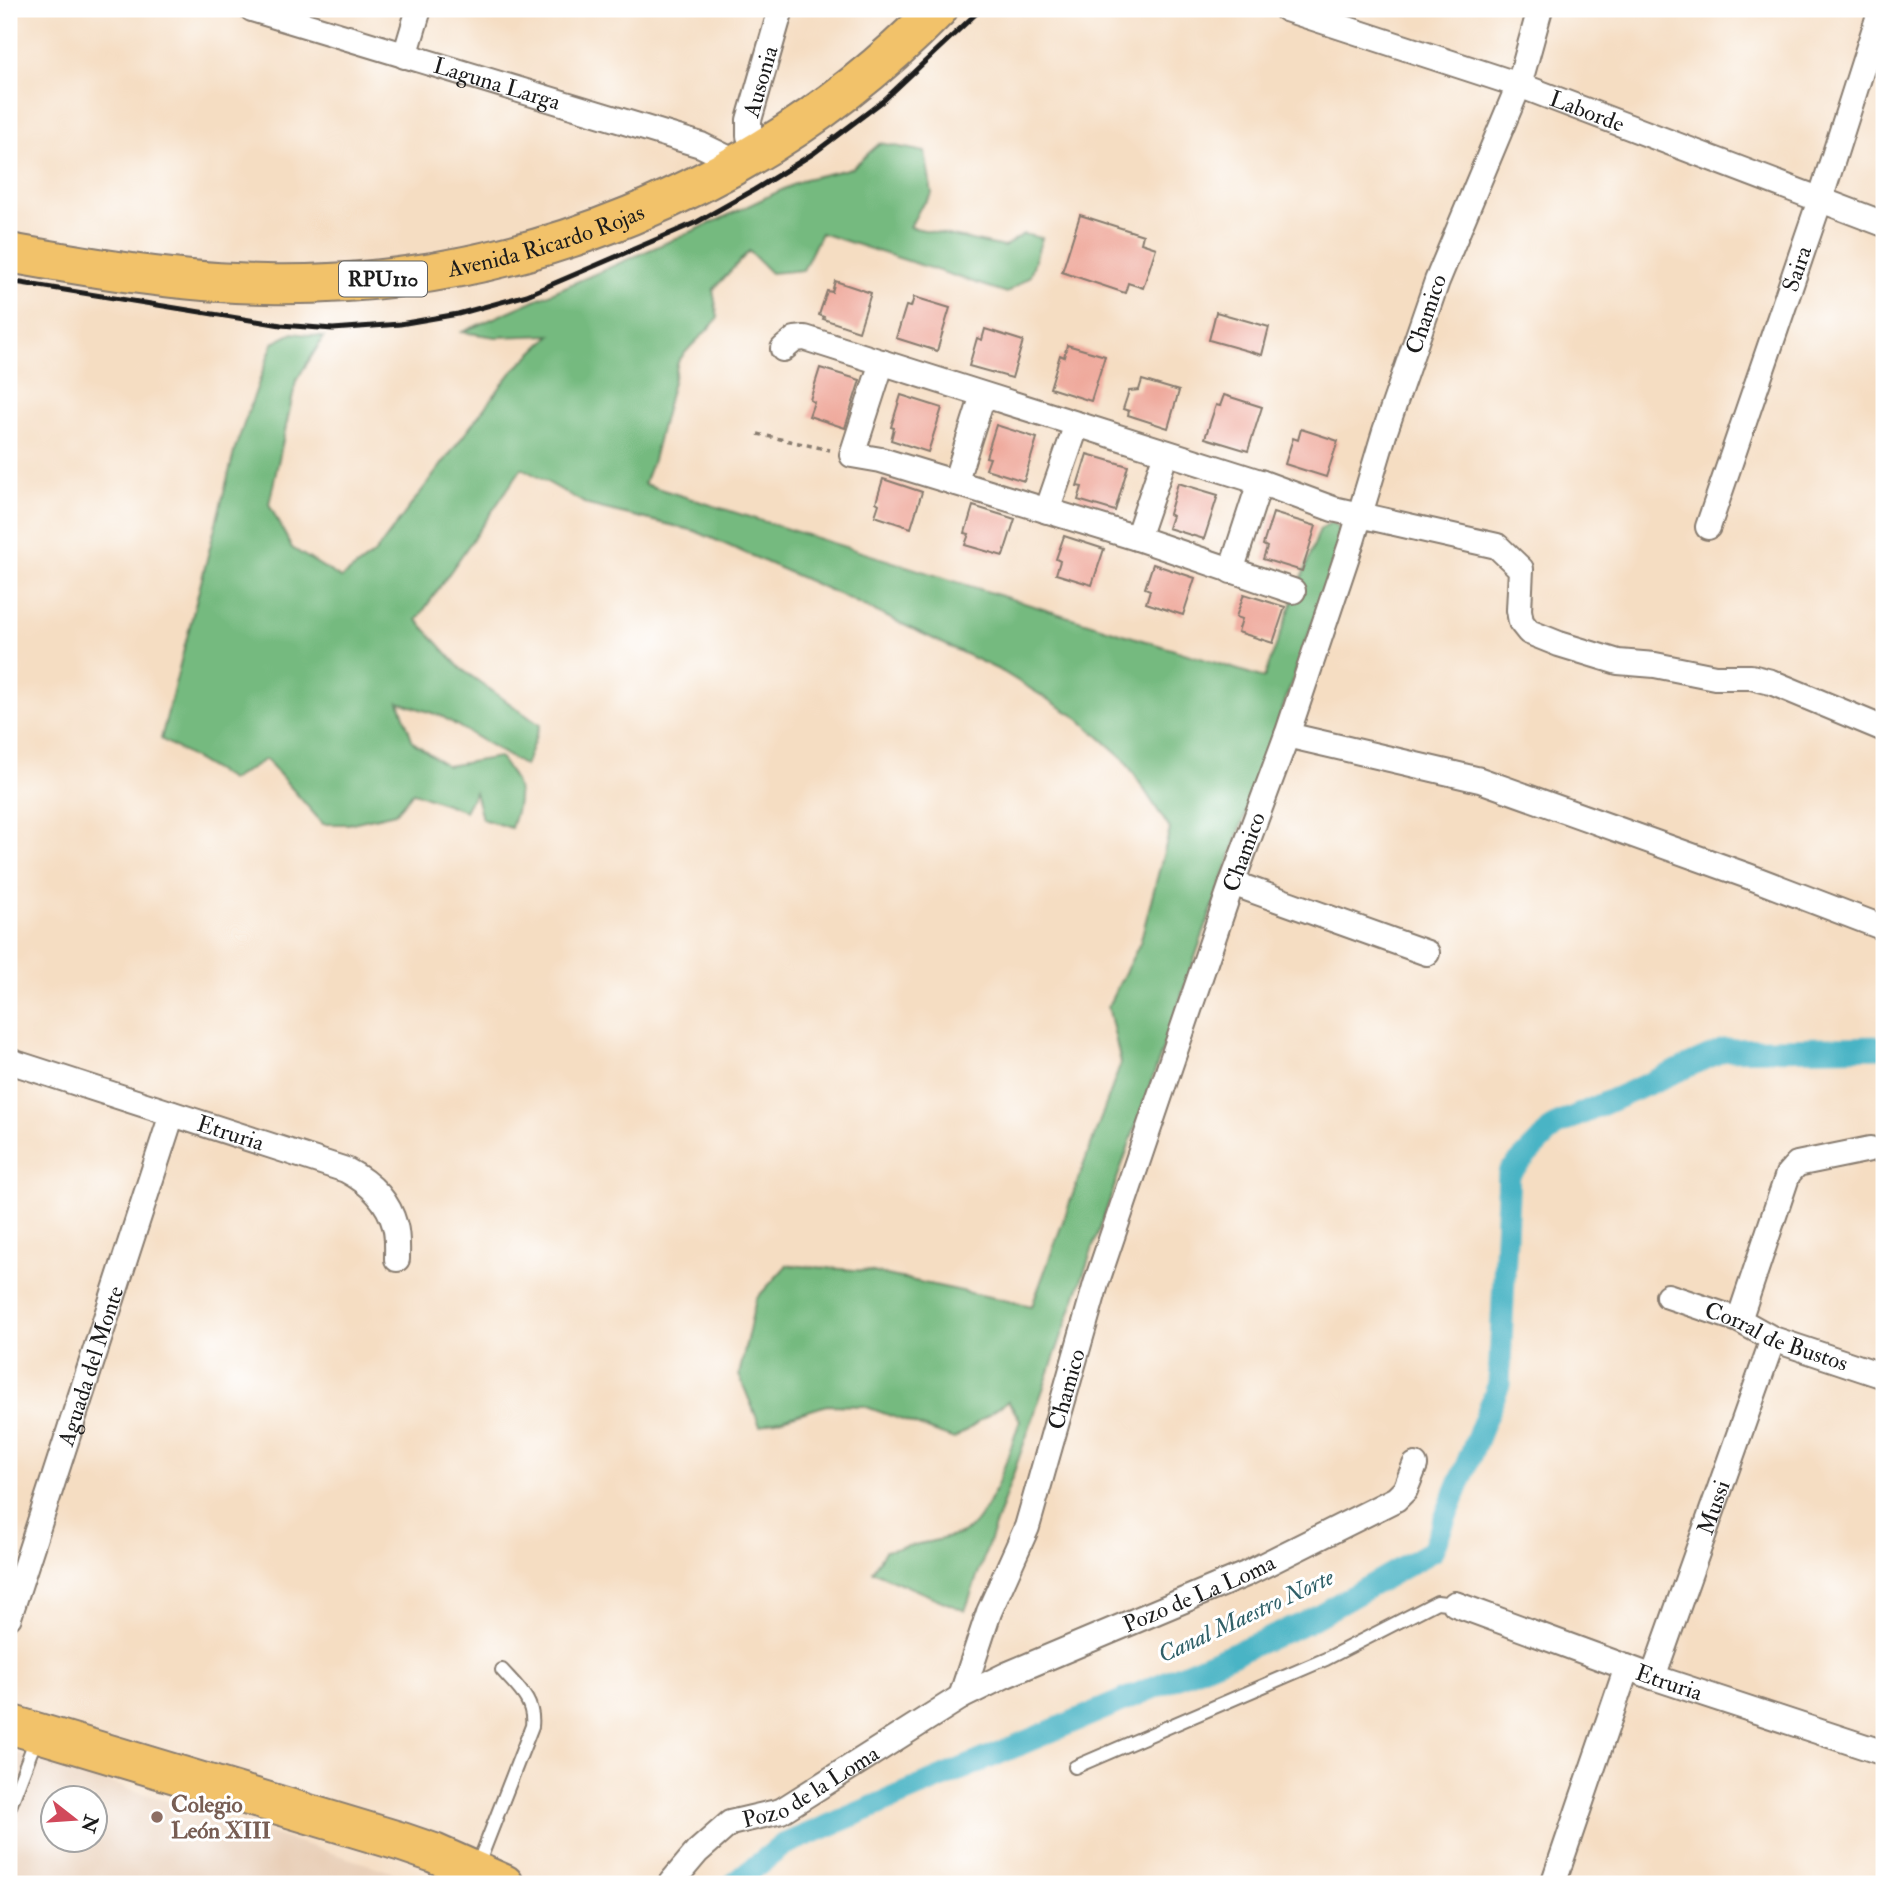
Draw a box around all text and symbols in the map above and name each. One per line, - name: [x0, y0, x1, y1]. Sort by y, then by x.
- street label: Ausonia: [736, 42, 784, 121]
- street label: Laguna Larga: [430, 50, 564, 116]
- street label: Laborde: [1546, 84, 1629, 139]
- street label: Avenida Ricardo Rojas: [444, 197, 649, 284]
- street label: Saira: [1775, 242, 1818, 295]
- road number: RPU110: [339, 262, 427, 296]
- street label: Chamico: [1398, 269, 1453, 358]
- street label: Chamico: [1216, 808, 1272, 895]
- street label: Etruria: [194, 1108, 268, 1157]
- street label: Aguada del Monte: [51, 1282, 130, 1451]
- street label: Corral de Bustos: [1701, 1295, 1852, 1378]
- street label: Chamico: [1041, 1345, 1091, 1433]
- street label: Mussi: [1690, 1476, 1736, 1538]
- street label: Pozo de La Loma: [1119, 1547, 1280, 1639]
- water label: Canal Maestro Norte: [1153, 1561, 1340, 1670]
- street label: Etruria: [1632, 1657, 1707, 1707]
- street label: Pozo de la Loma: [739, 1738, 885, 1834]
- north arrow: [38, 1784, 108, 1854]
- place label: Colegio León XIII: [171, 1790, 271, 1845]
- marker: Colegio León XIII: [149, 1809, 165, 1825]
- text: N: [75, 1811, 104, 1836]

